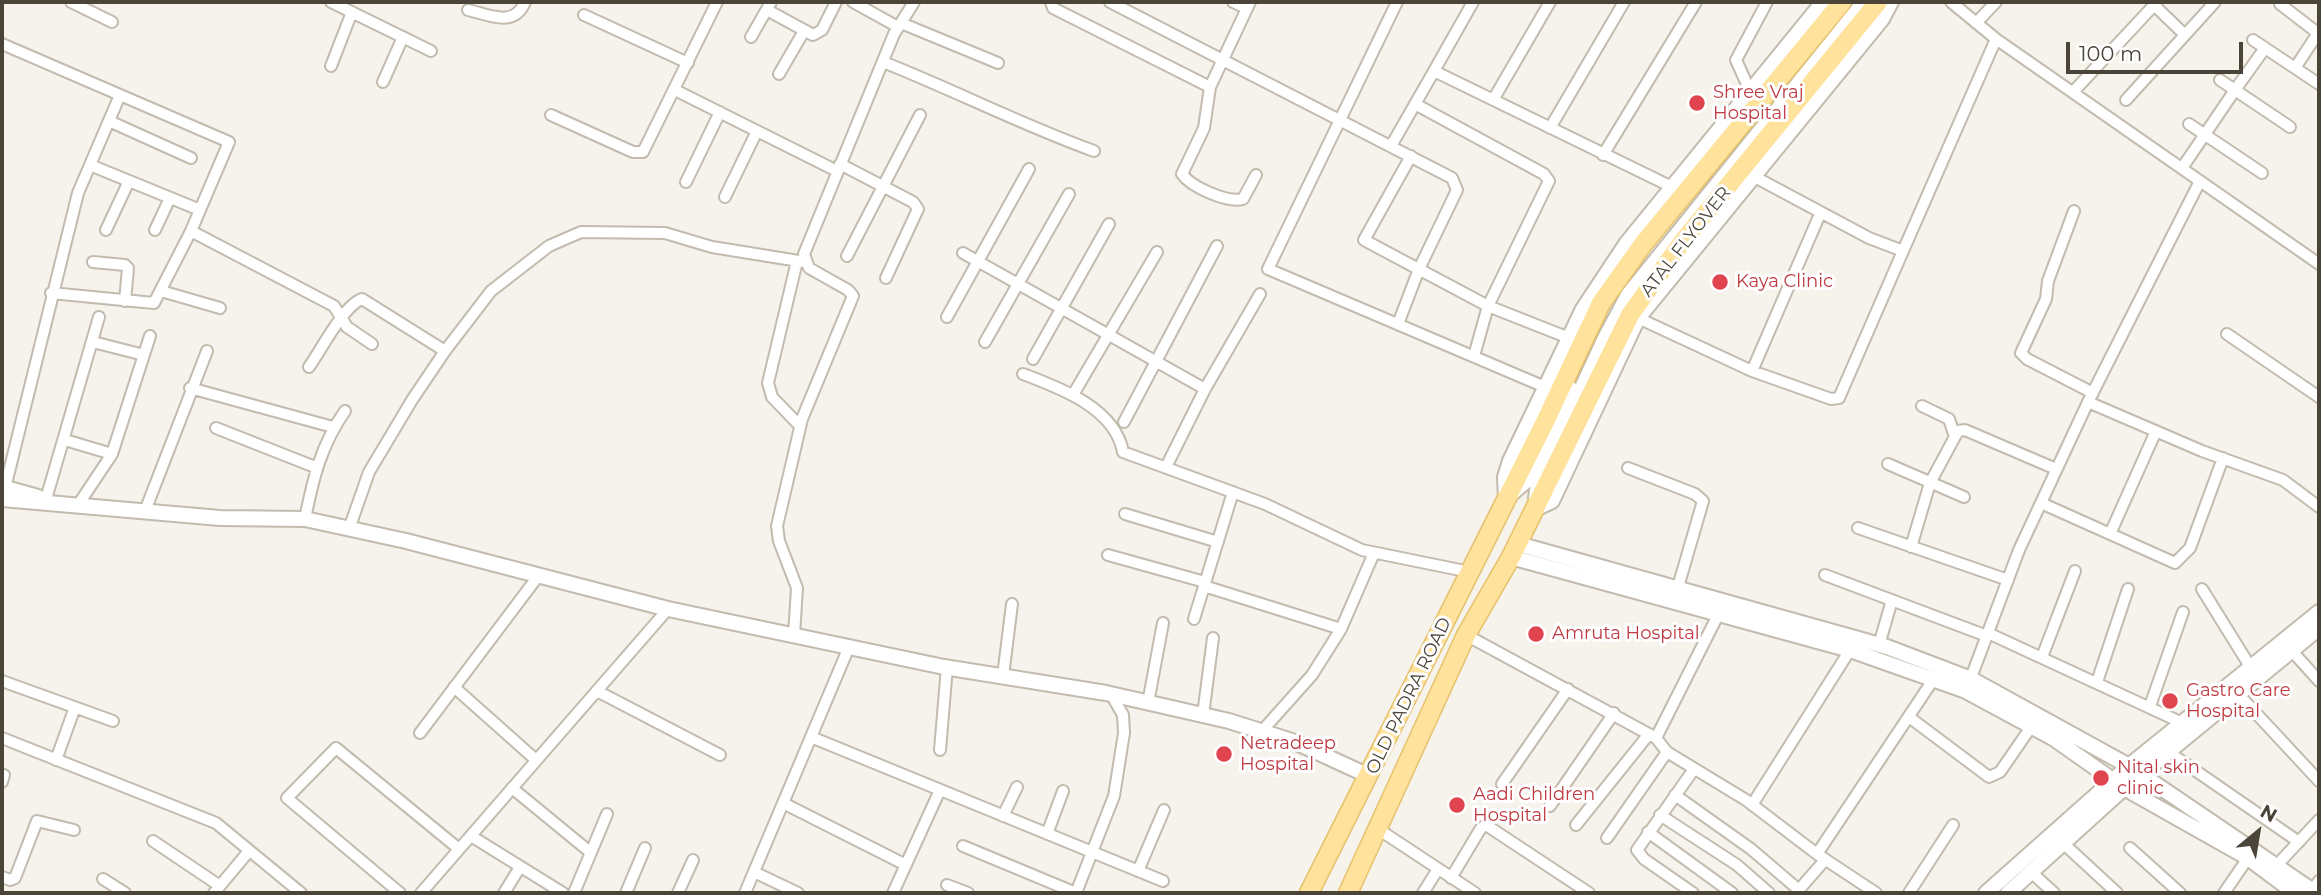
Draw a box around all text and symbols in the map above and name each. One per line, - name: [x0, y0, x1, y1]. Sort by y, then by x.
- scale bar: [2069, 28, 2246, 72]
- text: 100 m: [2079, 41, 2142, 66]
- place label: Shree Vraj Hospital: [1713, 82, 1804, 124]
- marker: Shree Vraj Hospital: [1687, 93, 1707, 113]
- street label: ATAL FLYOVER: [1636, 183, 1736, 301]
- place label: Kaya Clinic: [1736, 271, 1833, 293]
- marker: Kaya Clinic: [1710, 272, 1730, 292]
- street label: OLD PADRA ROAD: [1362, 614, 1456, 778]
- place label: Amruta Hospital: [1552, 623, 1700, 645]
- marker: Amruta Hospital: [1526, 624, 1546, 644]
- place label: Gastro Care Hospital: [2186, 680, 2291, 722]
- marker: Gastro Care Hospital: [2160, 691, 2180, 711]
- place label: Netradeep Hospital: [1240, 733, 1336, 776]
- marker: Netradeep Hospital: [1214, 744, 1234, 764]
- place label: Nital skin clinic: [2117, 757, 2200, 800]
- marker: Nital skin clinic: [2091, 768, 2111, 788]
- place label: Aadi Children Hospital: [1473, 784, 1595, 826]
- marker: Aadi Children Hospital: [1447, 795, 1467, 815]
- north arrow: [2223, 797, 2293, 867]
- text: N: [2256, 800, 2281, 827]

